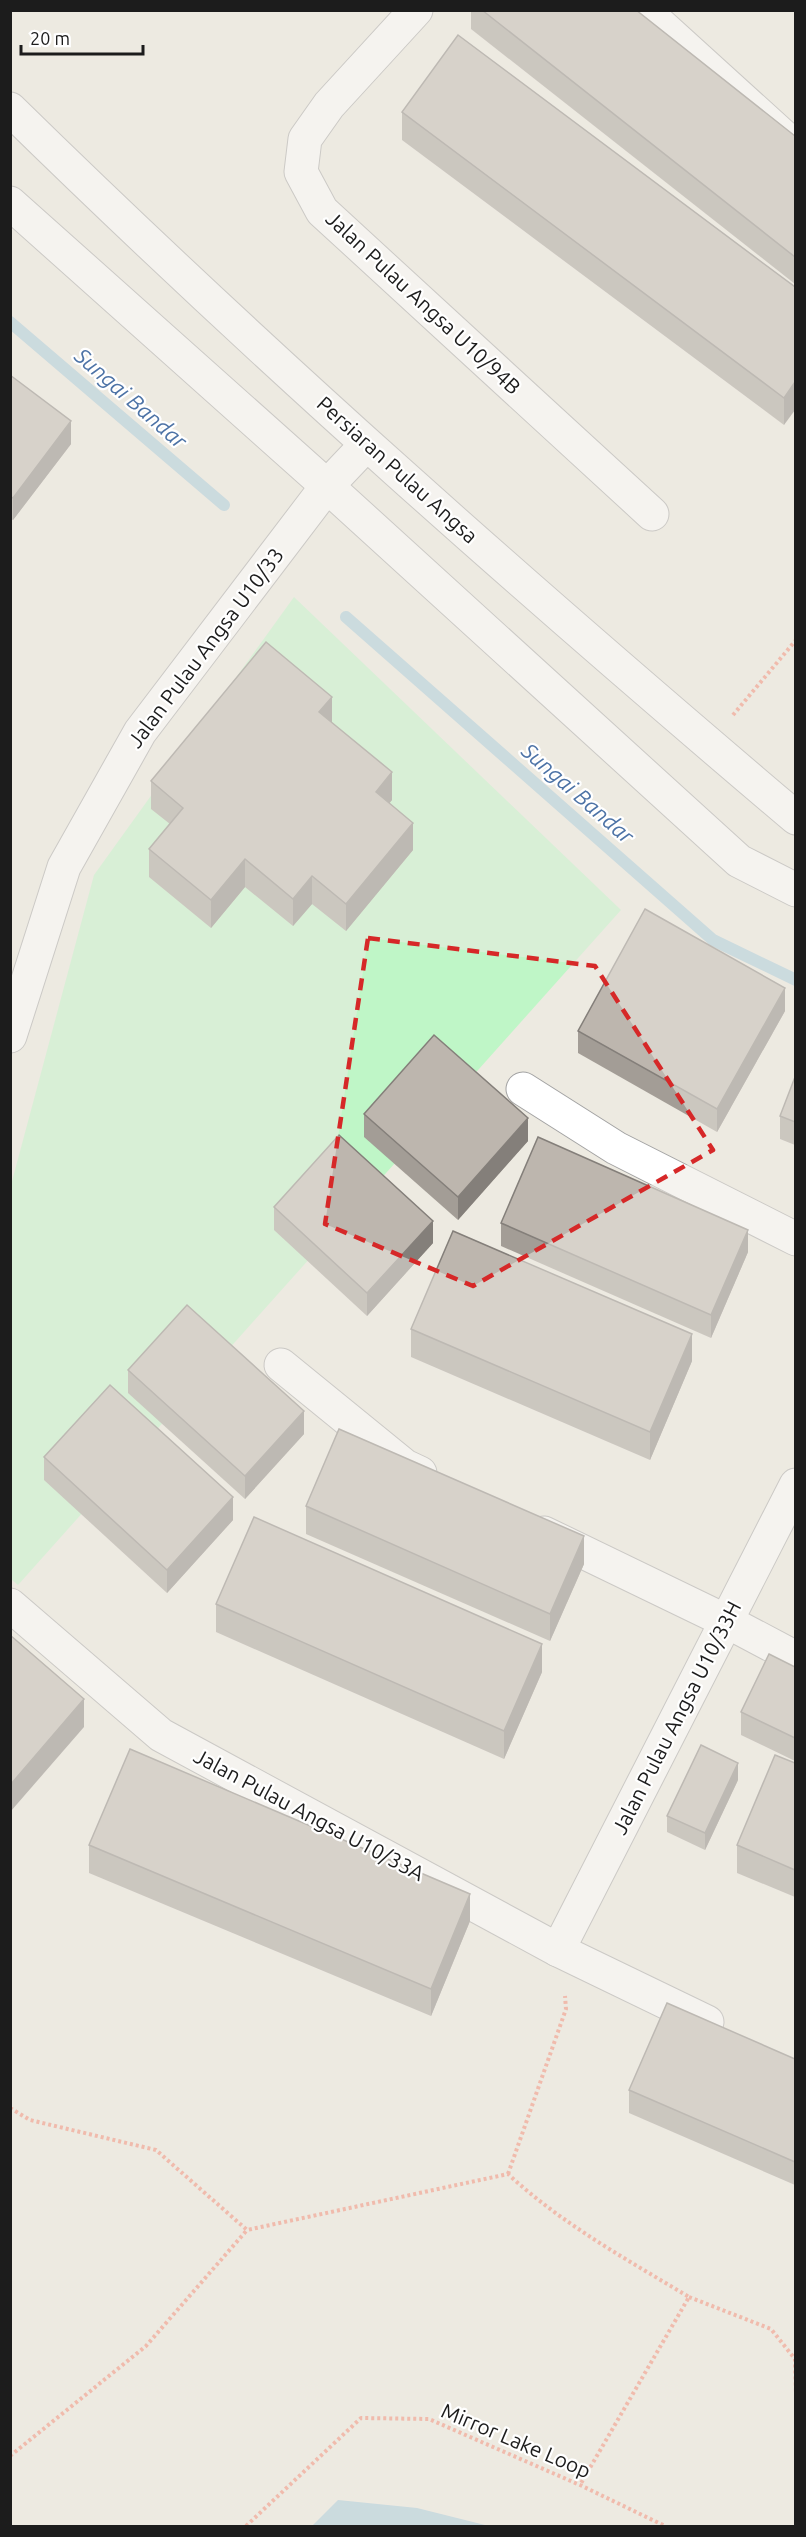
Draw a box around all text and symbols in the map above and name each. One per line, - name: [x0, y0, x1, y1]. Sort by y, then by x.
- scale bar: [21, 18, 142, 56]
- text: 20 m: [30, 28, 70, 48]
- street label: Jalan Pulau Angsa U10/94B: [321, 206, 526, 399]
- water label: Sungai Bandar: [70, 342, 193, 453]
- street label: Persiaran Pulau Angsa: [313, 391, 483, 548]
- street label: Jalan Pulau Angsa U10/33: [122, 543, 288, 752]
- water label: Sungai Bandar: [517, 737, 640, 848]
- street label: Jalan Pulau Angsa U10/33H: [607, 1597, 745, 1838]
- street label: Jalan Pulau Angsa U10/33A: [190, 1743, 429, 1885]
- street label: Mirror Lake Loop: [438, 2398, 595, 2482]

